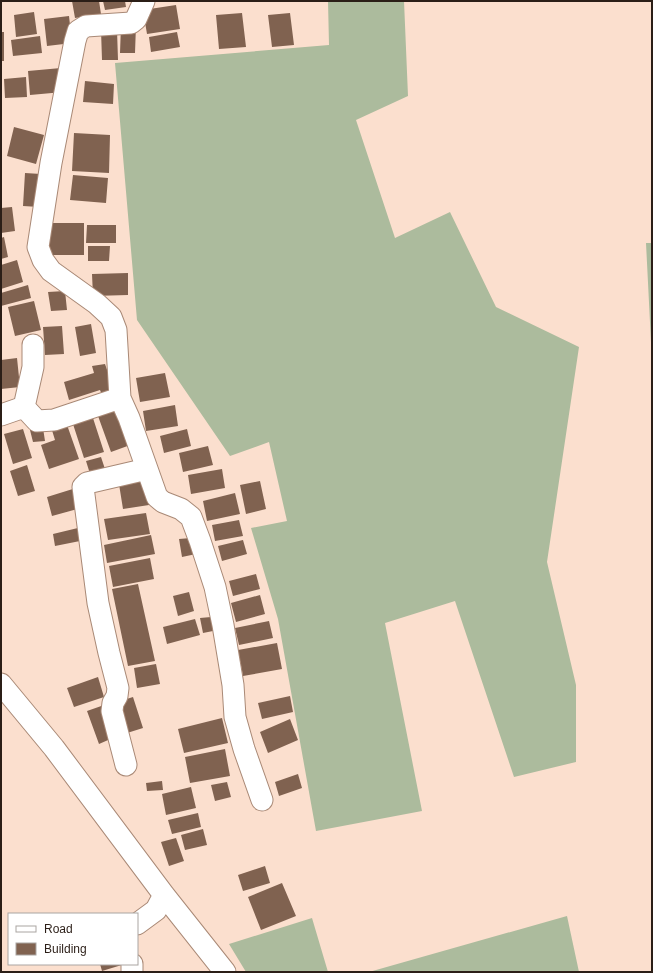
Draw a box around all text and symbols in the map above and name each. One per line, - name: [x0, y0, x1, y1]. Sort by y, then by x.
- legend: [8, 913, 138, 965]
- text: Road: [44, 922, 73, 936]
- text: Building: [44, 942, 87, 956]

